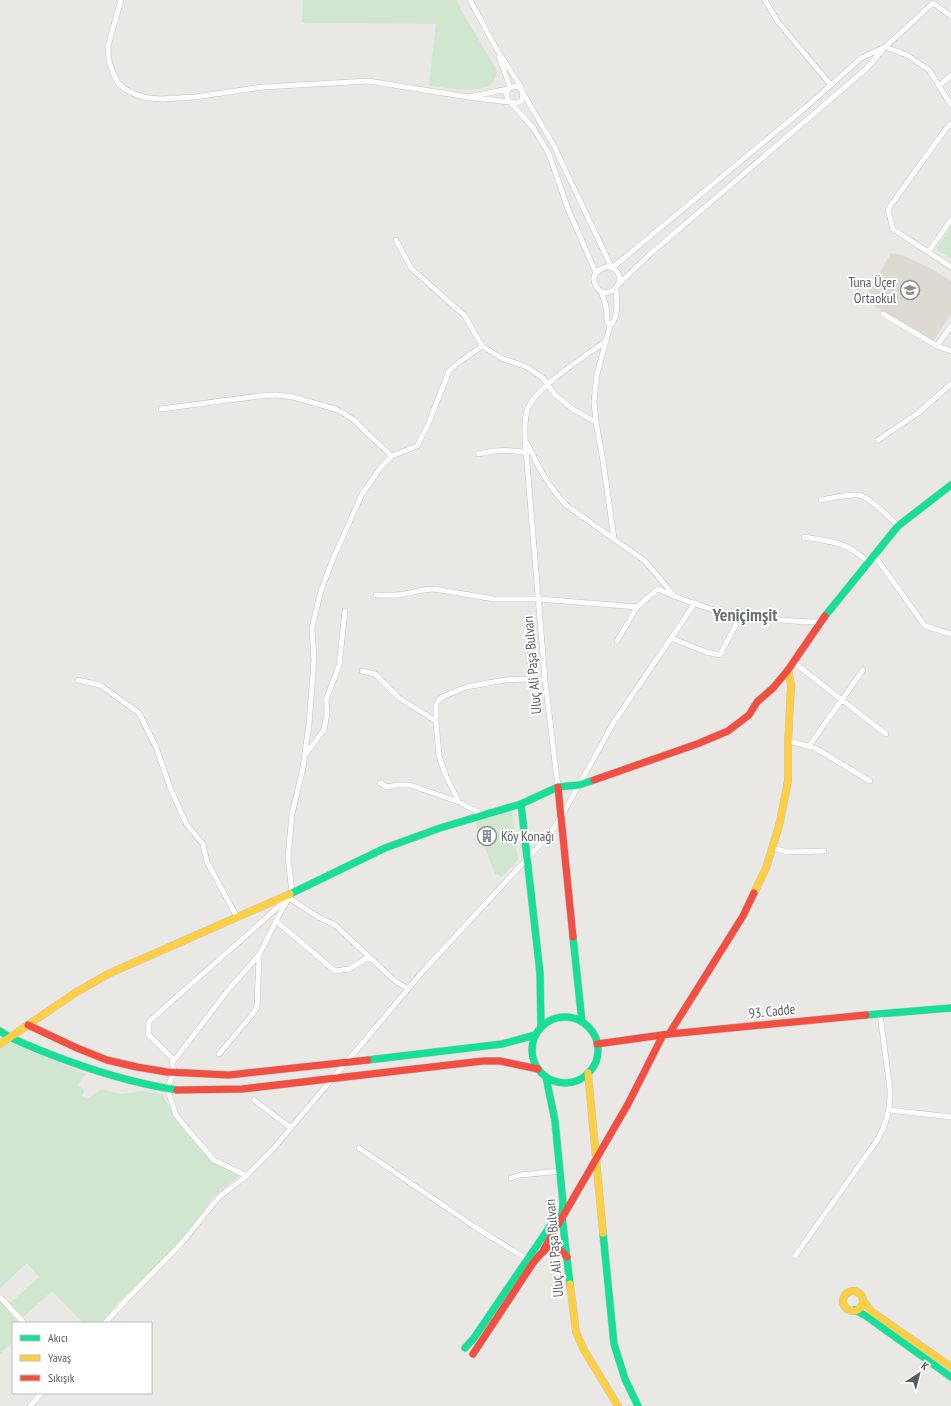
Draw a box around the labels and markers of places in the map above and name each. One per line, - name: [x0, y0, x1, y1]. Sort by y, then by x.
- place label: Tuna Üçer Ortaokul: [848, 273, 897, 307]
- school or university icon: Tuna Üçer Ortaokul: [899, 279, 921, 301]
- building icon: Köy Konağı: [476, 825, 498, 847]
- place label: Köy Konağı: [501, 827, 554, 845]

